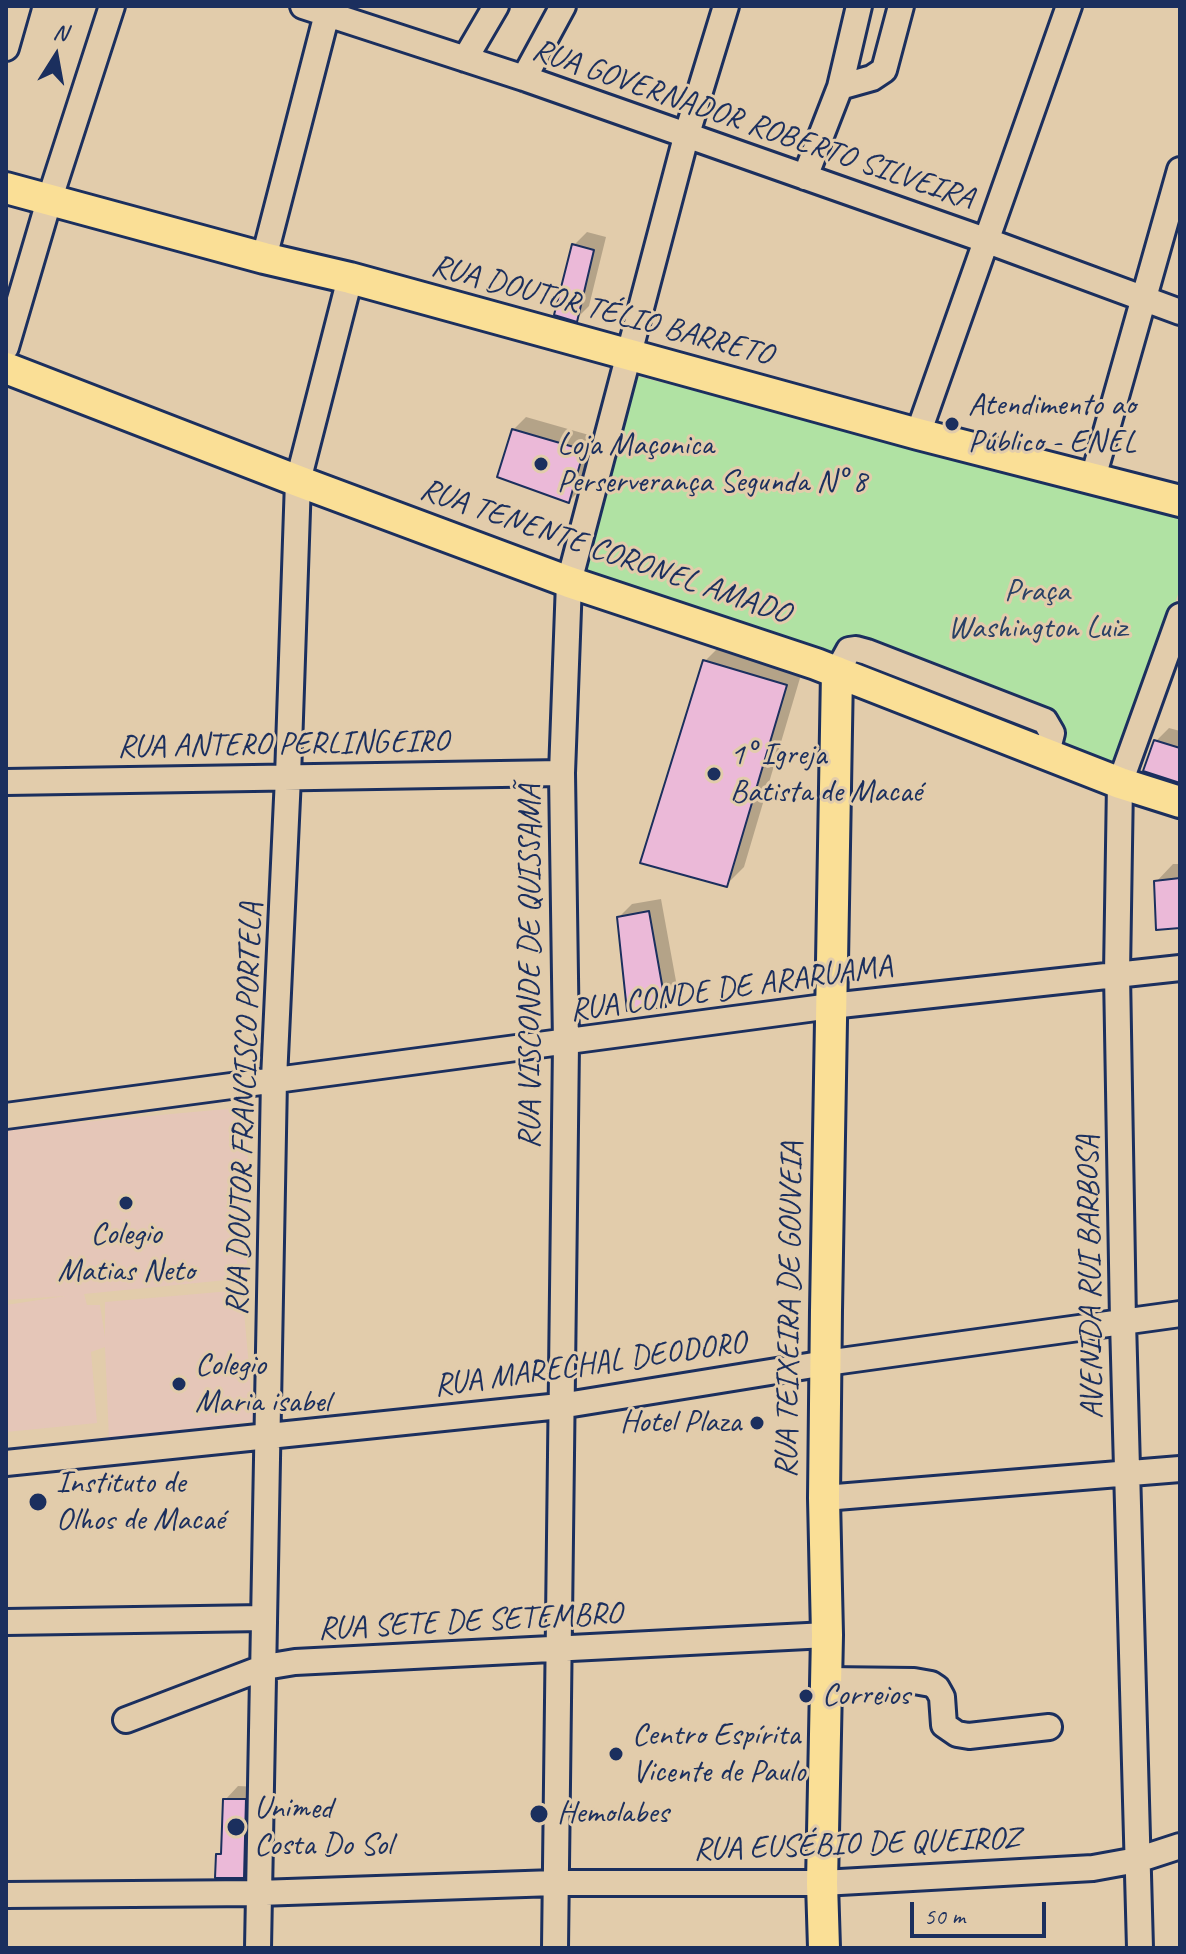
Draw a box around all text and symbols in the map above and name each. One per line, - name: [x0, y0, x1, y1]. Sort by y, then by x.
- north arrow: [16, 16, 96, 96]
- text: N: [51, 17, 70, 47]
- street label: RUA GOVERNADOR ROBERTO SILVEIRA: [527, 31, 979, 219]
- street label: RUA DOUTOR TÉLIO BARRETO: [427, 247, 777, 375]
- place label: Atendimento ao Público - ENEL: [968, 387, 1136, 462]
- marker: Atendimento ao Público - ENEL: [943, 415, 961, 433]
- place label: Loja Maçonica Perserverança Segunda N° 8: [557, 427, 867, 502]
- marker: Loja Maçonica Perserverança Segunda N° 8: [532, 455, 550, 473]
- street label: RUA TENENTE CORONEL AMADO: [415, 471, 795, 633]
- park label: Praça Washington Luiz: [948, 573, 1126, 648]
- street label: RUA ANTERO PERLINGEIRO: [117, 723, 449, 767]
- place label: 1° Igreja Batista de Macaé: [730, 737, 922, 812]
- marker: 1° Igreja Batista de Macaé: [705, 765, 723, 783]
- street label: RUA VISCONDE DE QUISSAMÃ: [512, 785, 550, 1149]
- street label: RUA DOUTOR FRANCISCO PORTELA: [219, 902, 271, 1316]
- street label: RUA CONDE DE ARARUAMA: [568, 947, 894, 1031]
- street label: AVENIDA RUI BARBOSA: [1069, 1135, 1113, 1419]
- street label: RUA TEIXEIRA DE GOUVEIA: [768, 1142, 812, 1478]
- marker: Colegio Matias Neto: [117, 1194, 135, 1212]
- place label: Colegio Matias Neto: [57, 1216, 195, 1291]
- street label: RUA MARECHAL DEODORO: [432, 1324, 748, 1406]
- place label: Colegio Maria isabel: [195, 1347, 330, 1422]
- marker: Colegio Maria isabel: [170, 1375, 188, 1393]
- place label: Hotel Plaza: [620, 1404, 741, 1442]
- marker: Hotel Plaza: [748, 1414, 766, 1432]
- place label: Instituto de Olhos de Macaé: [56, 1465, 225, 1540]
- marker: Instituto de Olhos de Macaé: [27, 1491, 49, 1513]
- street label: RUA SETE DE SETEMBRO: [317, 1595, 623, 1649]
- place label: Correios: [822, 1677, 910, 1715]
- marker: Correios: [797, 1687, 815, 1705]
- place label: Centro Espírita Vicente de Paulo: [632, 1717, 805, 1792]
- marker: Centro Espírita Vicente de Paulo: [607, 1745, 625, 1763]
- place label: Unimed Costa Do Sol: [254, 1790, 392, 1865]
- place label: Hemolabes: [557, 1795, 668, 1833]
- marker: Hemolabes: [528, 1803, 550, 1825]
- marker: Unimed Costa Do Sol: [225, 1816, 247, 1838]
- street label: RUA EUSÉBIO DE QUEIROZ: [693, 1820, 1021, 1870]
- scale bar: [914, 1886, 1050, 1936]
- text: 50 m: [924, 1901, 965, 1931]

